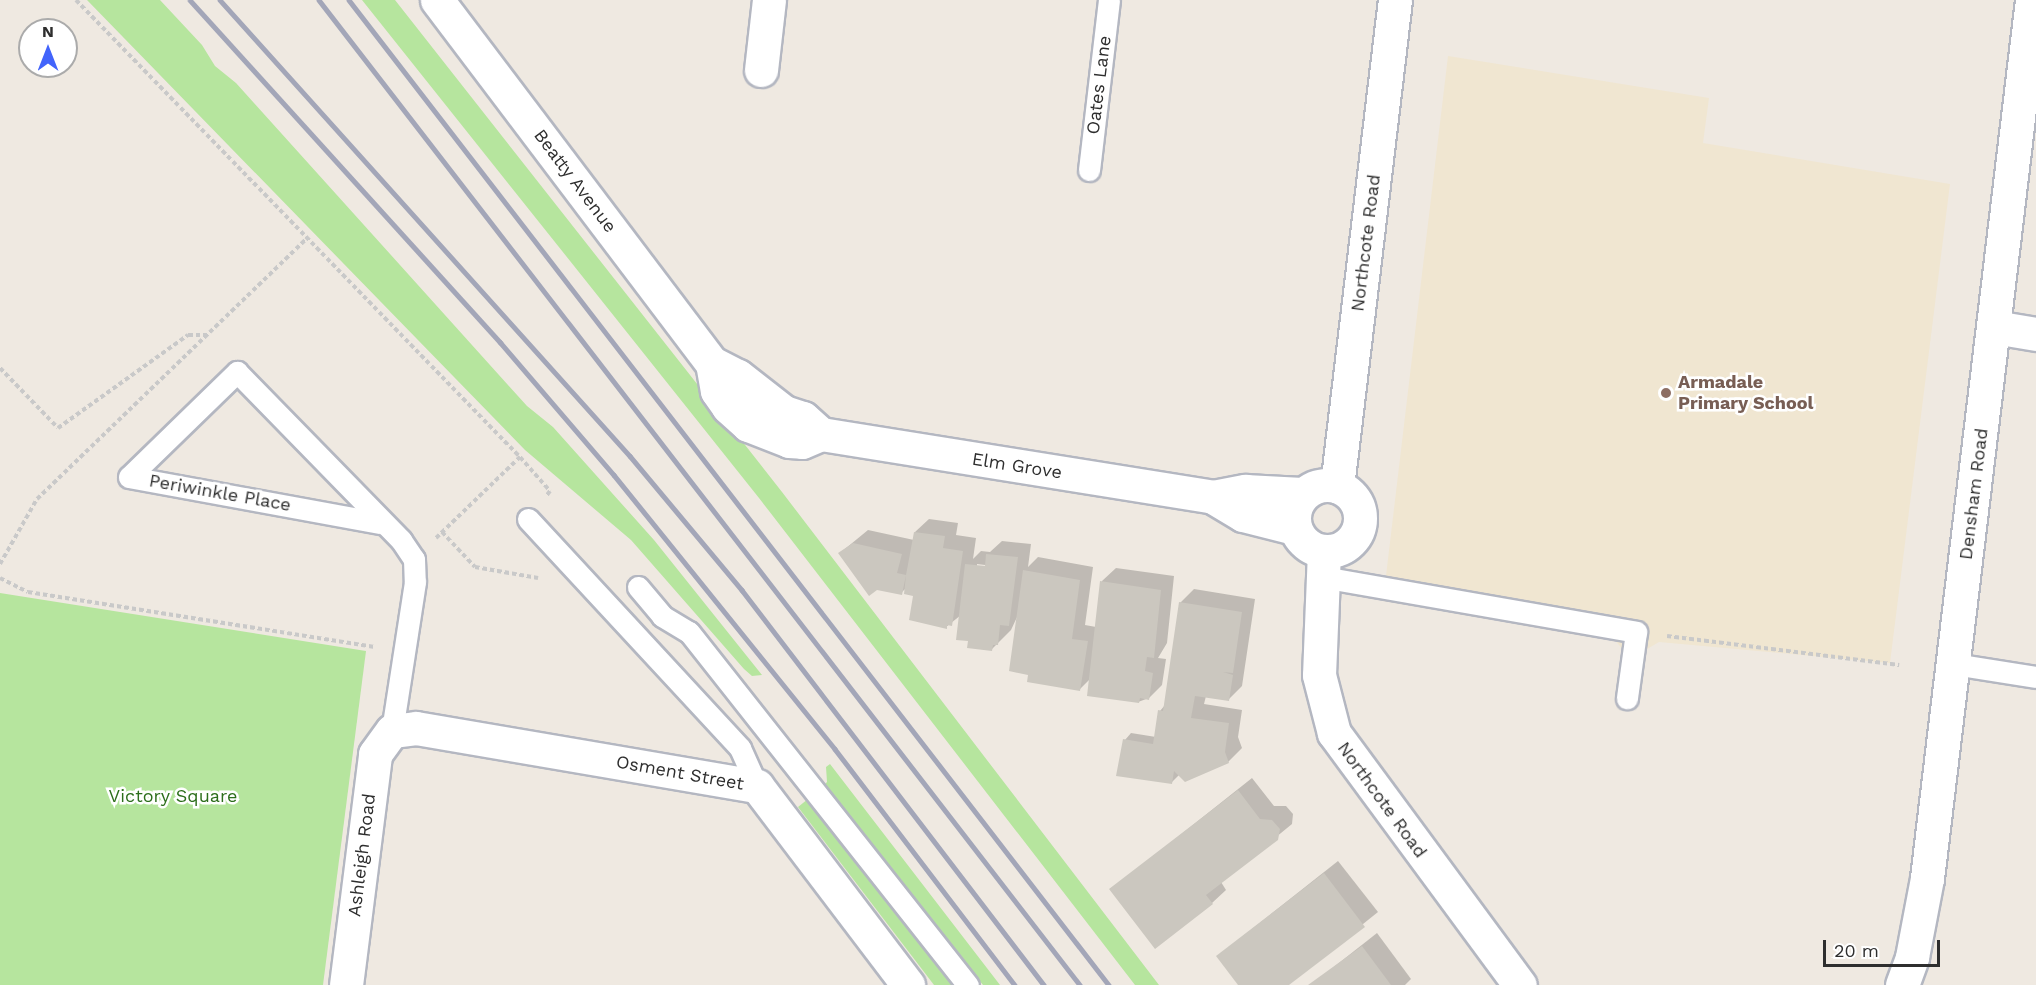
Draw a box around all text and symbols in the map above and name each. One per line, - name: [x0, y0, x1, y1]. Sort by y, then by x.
- north arrow: [18, 18, 78, 78]
- text: N: [42, 22, 54, 41]
- street label: Oates Lane: [1082, 34, 1116, 136]
- street label: Beatty Avenue: [529, 125, 621, 237]
- street label: Northcote Road: [1347, 173, 1385, 313]
- place label: Armadale Primary School: [1678, 372, 1814, 415]
- marker: Armadale Primary School: [1659, 386, 1673, 400]
- street label: Densham Road: [1955, 427, 1993, 561]
- street label: Elm Grove: [970, 448, 1064, 484]
- street label: Periwinkle Place: [147, 470, 293, 516]
- street label: Northcote Road: [1333, 738, 1431, 862]
- street label: Osment Street: [614, 751, 746, 795]
- park label: Victory Square: [108, 785, 238, 807]
- street label: Ashleigh Road: [344, 792, 380, 918]
- scale bar: [1826, 928, 1943, 966]
- text: 20 m: [1834, 940, 1879, 961]

